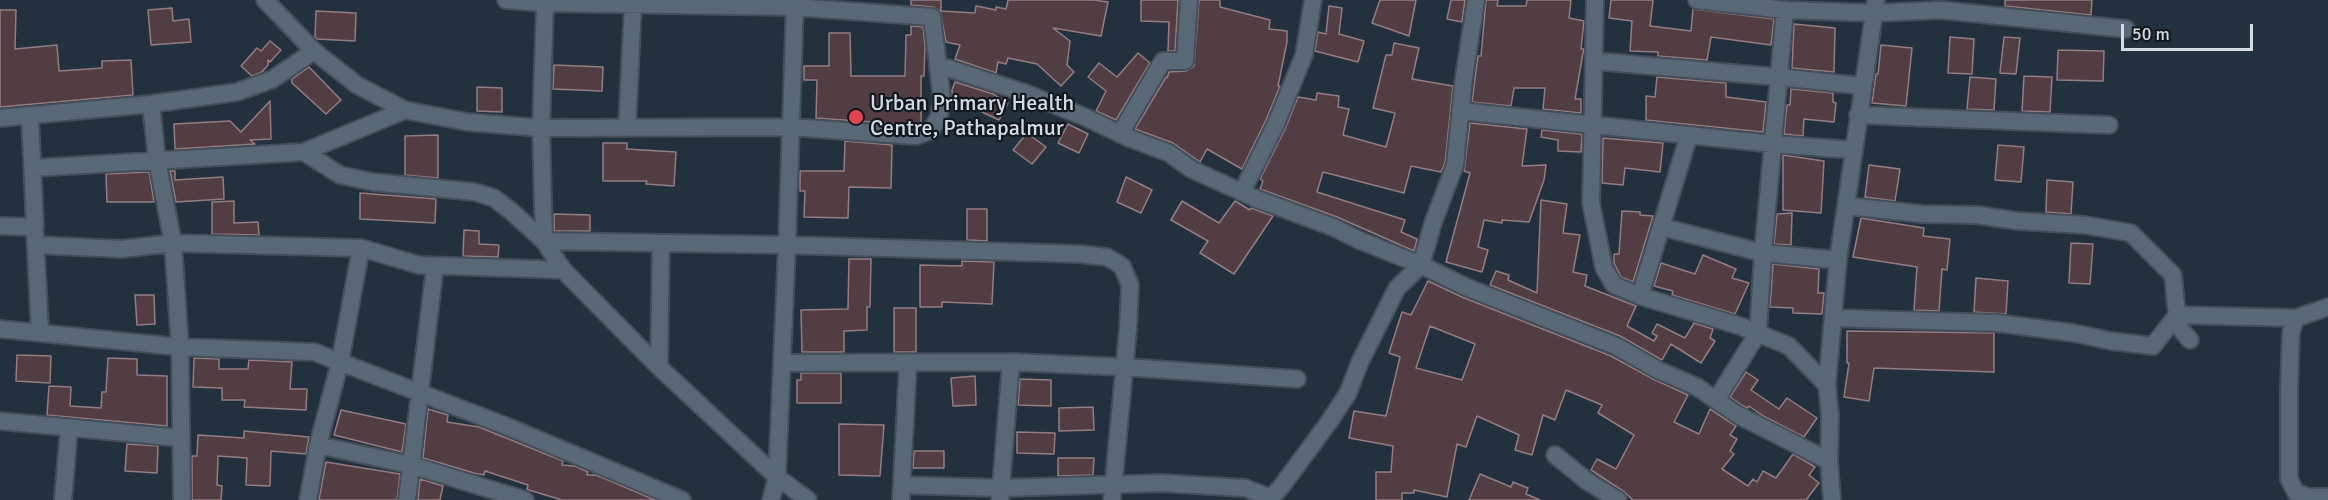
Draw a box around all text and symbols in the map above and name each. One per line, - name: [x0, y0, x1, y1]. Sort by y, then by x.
- scale bar: [2124, 12, 2256, 50]
- text: 50 m: [2132, 23, 2170, 45]
- place label: Urban Primary Health Centre, Pathapalmur: [870, 91, 1074, 142]
- marker: Urban Primary Health Centre, Pathapalmur: [847, 108, 865, 126]

